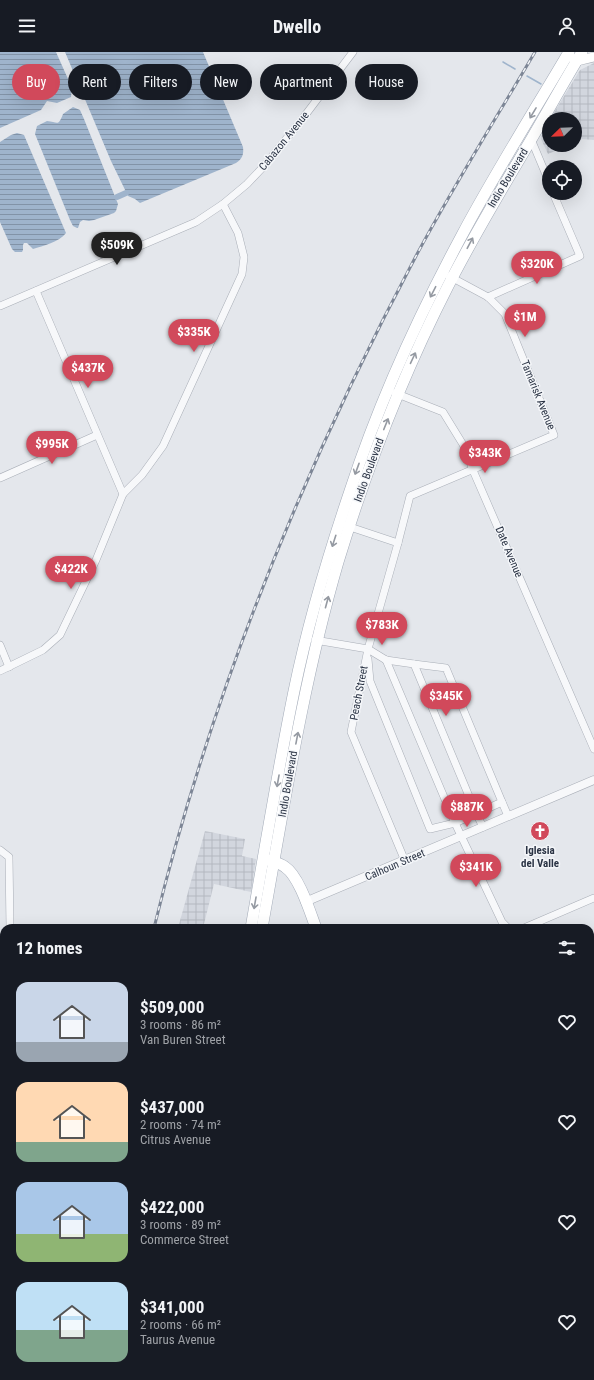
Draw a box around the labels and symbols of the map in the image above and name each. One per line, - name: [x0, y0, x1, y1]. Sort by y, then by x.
- one-way arrow: [529, 107, 537, 118]
- street label: Cabazon Avenue: [256, 109, 312, 173]
- north arrow: [542, 112, 582, 152]
- street label: Indio Boulevard: [485, 146, 531, 210]
- pin: $509K: [89, 232, 145, 266]
- one-way arrow: [467, 237, 475, 249]
- pin: $320K: [509, 251, 565, 285]
- one-way arrow: [429, 285, 436, 297]
- pin: $1M: [506, 304, 544, 338]
- pin: $335K: [166, 319, 222, 353]
- one-way arrow: [410, 353, 417, 365]
- pin: $437K: [60, 355, 116, 389]
- street label: Tamarisk Avenue: [518, 358, 558, 432]
- one-way arrow: [383, 419, 390, 431]
- pin: $995K: [24, 431, 80, 465]
- street label: Indio Boulevard: [351, 436, 387, 504]
- pin: $343K: [457, 440, 513, 474]
- one-way arrow: [353, 463, 361, 475]
- street label: Date Avenue: [492, 525, 526, 579]
- one-way arrow: [330, 535, 337, 548]
- pin: $422K: [43, 556, 99, 590]
- one-way arrow: [324, 596, 331, 609]
- pin: $783K: [354, 612, 410, 646]
- street label: Peach Street: [347, 665, 371, 721]
- pin: $345K: [418, 683, 474, 717]
- one-way arrow: [293, 732, 301, 745]
- street label: Indio Boulevard: [276, 750, 300, 818]
- one-way arrow: [274, 774, 282, 787]
- pin: $887K: [439, 794, 495, 828]
- church icon: Iglesia del Valle: [529, 820, 551, 842]
- place label: Iglesia del Valle: [521, 844, 559, 870]
- street label: Calhoun Street: [363, 847, 427, 883]
- pin: $341K: [448, 854, 504, 888]
- one-way arrow: [251, 896, 259, 909]

